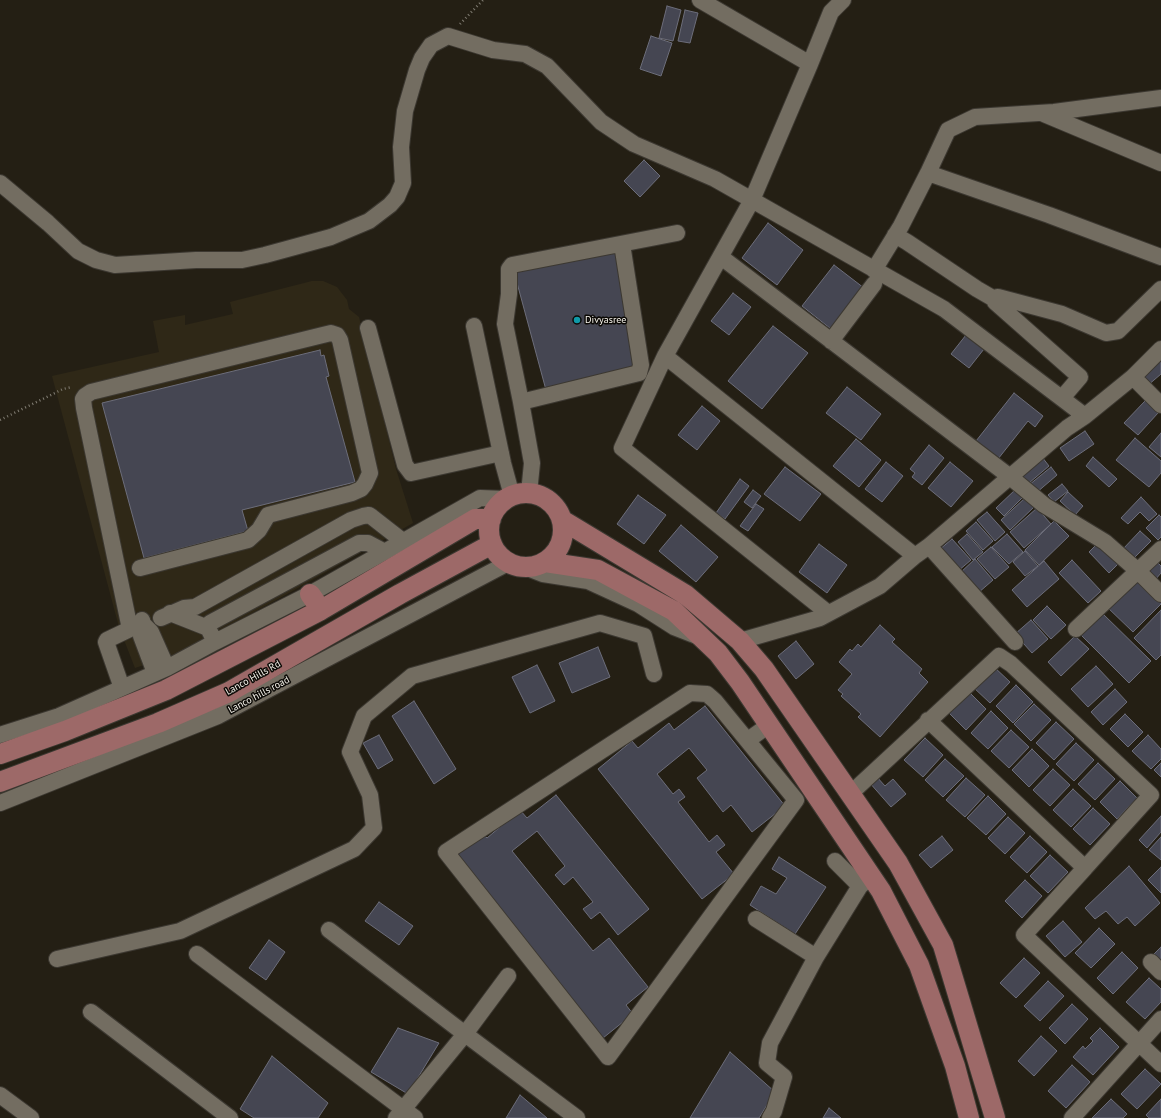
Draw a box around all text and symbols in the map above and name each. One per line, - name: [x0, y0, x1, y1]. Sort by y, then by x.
- place label: Divyasree: [585, 314, 626, 326]
- marker: Divyasree: [572, 315, 582, 325]
- street label: Lanco Hills Rd: [223, 658, 283, 698]
- street label: Lanco hills road: [226, 674, 292, 716]

